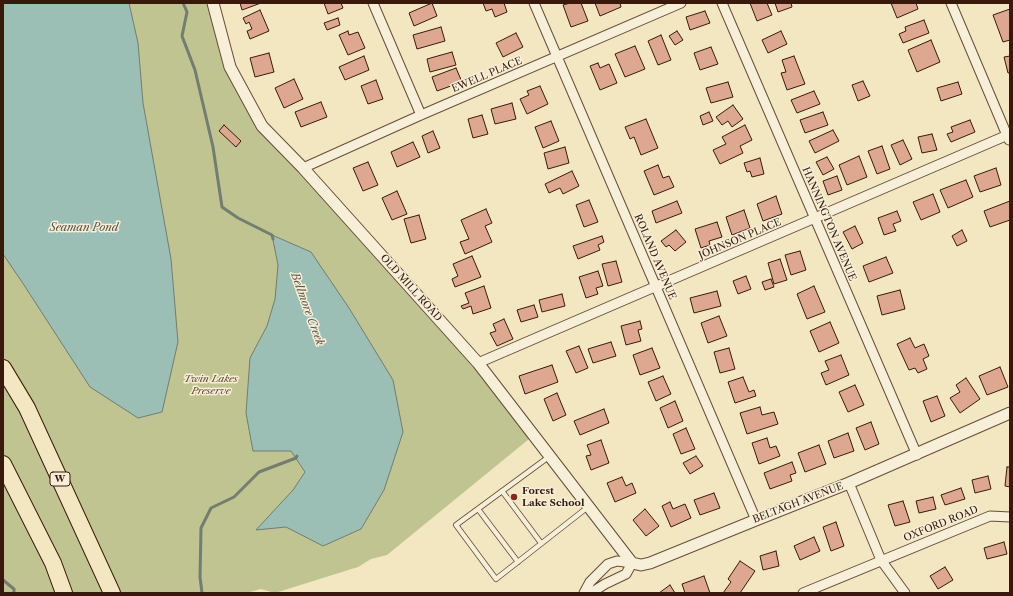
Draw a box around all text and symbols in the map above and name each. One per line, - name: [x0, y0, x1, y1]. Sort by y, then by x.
- street label: EWELL PLACE: [450, 55, 524, 95]
- street label: HANNINGTON AVENUE: [800, 165, 858, 283]
- street label: ROLAND AVENUE: [632, 212, 678, 302]
- street label: JOHNSON PLACE: [697, 216, 783, 262]
- water label: Seaman Pond: [50, 221, 118, 235]
- street label: OLD MILL ROAD: [378, 252, 444, 324]
- water label: Bellmore Creek: [288, 271, 326, 347]
- park label: Twin Lakes Preserve: [184, 373, 238, 396]
- road number: W: [50, 472, 70, 486]
- street label: BELTAGH AVENUE: [751, 480, 845, 526]
- place label: Forest Lake School: [522, 485, 584, 508]
- marker: Forest Lake School: [509, 492, 519, 502]
- street label: OXFORD ROAD: [902, 504, 980, 544]

